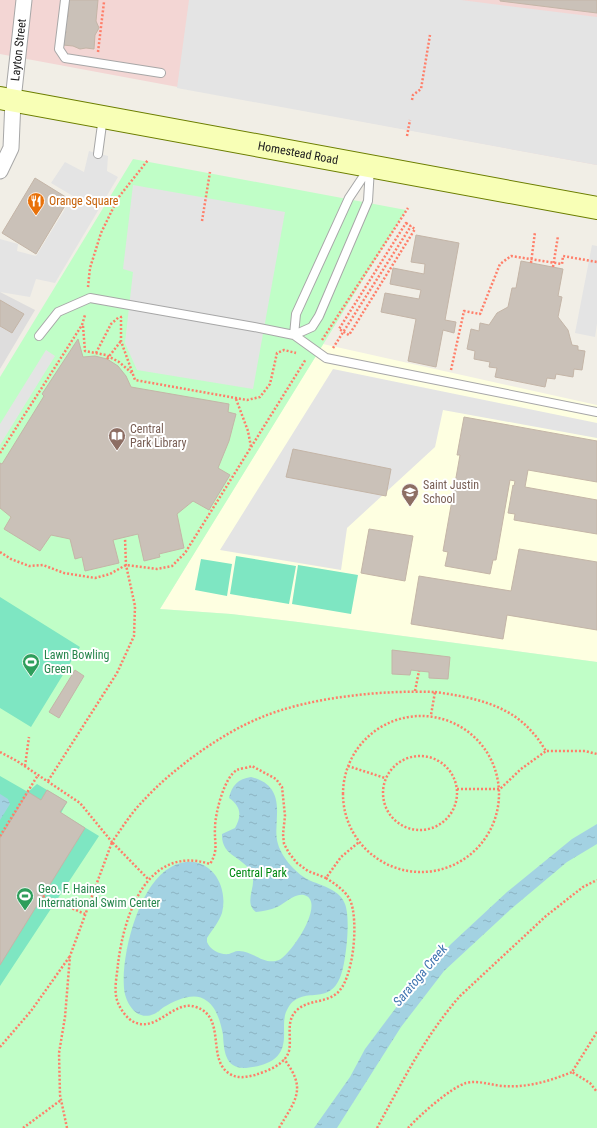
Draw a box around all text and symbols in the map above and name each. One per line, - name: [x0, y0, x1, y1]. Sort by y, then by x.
- street label: Layton Street: [8, 18, 29, 82]
- street label: Homestead Road: [257, 139, 339, 167]
- restaurant icon: Orange Square: [26, 191, 46, 216]
- place label: Orange Square: [49, 194, 119, 208]
- place label: Central Park Library: [130, 422, 186, 450]
- library icon: Central Park Library: [107, 426, 127, 451]
- place label: Saint Justin School: [423, 478, 479, 506]
- school or university icon: Saint Justin School: [400, 482, 420, 507]
- place label: Lawn Bowling Green: [44, 648, 110, 676]
- sports icon: Lawn Bowling Green: [21, 652, 41, 677]
- park label: Central Park: [229, 866, 288, 880]
- place label: Geo. F. Haines International Swim Center: [38, 882, 161, 910]
- sports icon: Geo. F. Haines International Swim Center: [15, 886, 35, 911]
- water label: Saratoga Creek: [390, 941, 450, 1009]

